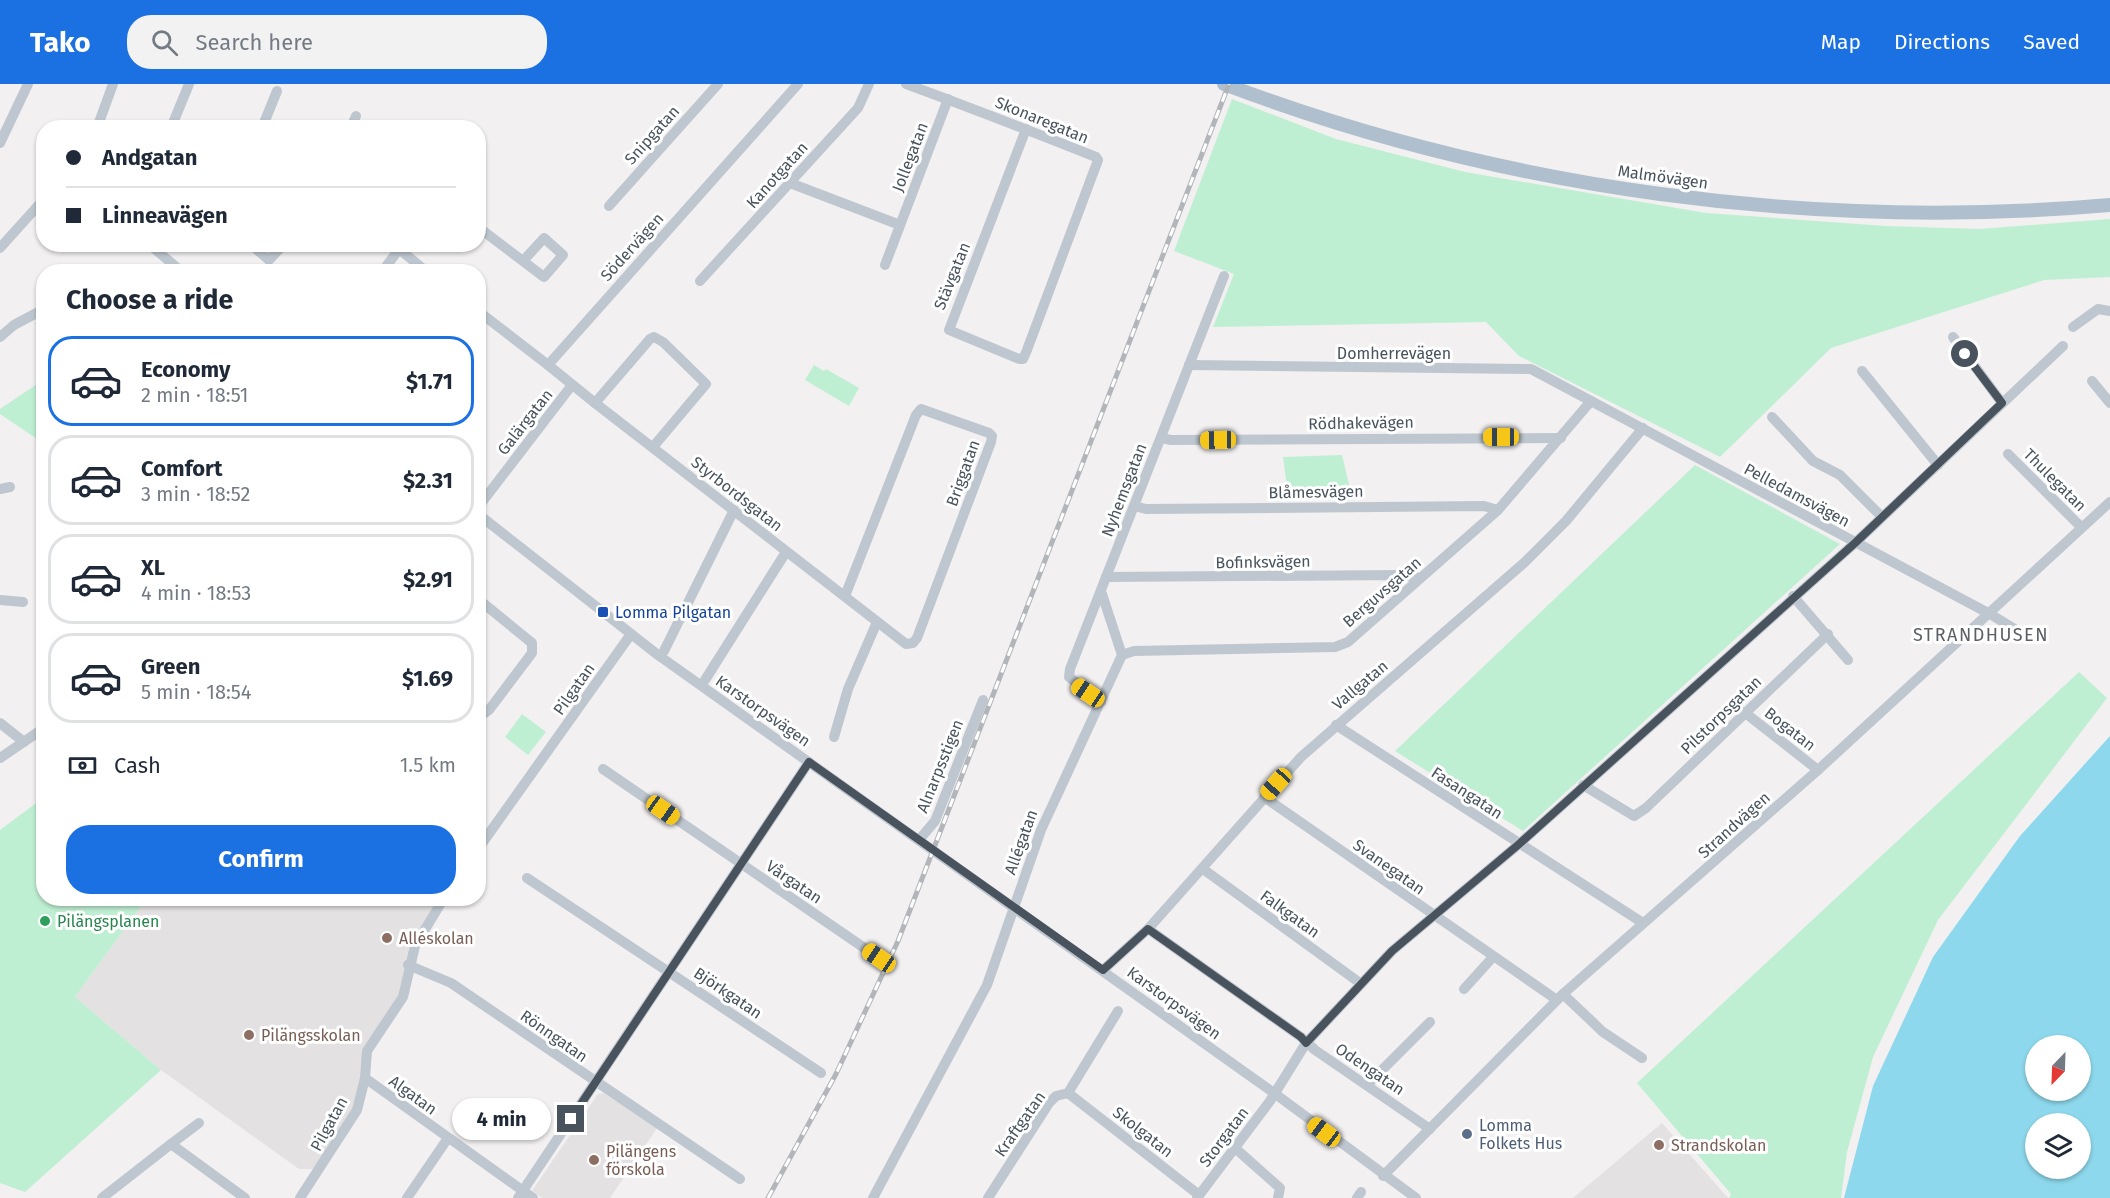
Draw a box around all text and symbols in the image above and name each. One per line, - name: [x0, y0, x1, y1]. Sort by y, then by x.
- search box: [127, 15, 547, 69]
- text: Tako: [30, 26, 91, 59]
- icon: search: [148, 26, 181, 59]
- text: Search here: [196, 29, 313, 56]
- text: Map: [1821, 29, 1861, 55]
- text: Directions: [1894, 29, 1990, 55]
- text: Saved: [2023, 29, 2080, 55]
- street label: Skonaregatan: [993, 93, 1091, 147]
- street label: Snipgatan: [621, 102, 683, 168]
- street label: Jollegatan: [888, 120, 932, 194]
- street label: Kanotgatan: [742, 138, 812, 212]
- text: Andgatan: [102, 144, 198, 171]
- street label: Malmövägen: [1617, 161, 1709, 193]
- text: Linneavägen: [102, 202, 228, 229]
- street label: Södervägen: [597, 209, 667, 285]
- street label: Stävgatan: [930, 239, 974, 313]
- text: Choose a ride: [66, 284, 233, 316]
- route start: [1951, 340, 1978, 367]
- street label: Domherrevägen: [1337, 344, 1451, 363]
- icon: car: [69, 354, 123, 408]
- text: Economy: [141, 356, 230, 383]
- text: $1.71: [406, 368, 453, 395]
- text: 2 min · 18:51: [141, 383, 248, 407]
- street label: Galärgatan: [493, 385, 557, 459]
- street label: Rödhakevägen: [1308, 413, 1414, 433]
- car: [1483, 428, 1519, 446]
- car: [1200, 431, 1236, 449]
- street label: Briggatan: [942, 437, 984, 509]
- street label: Nyhemsgatan: [1097, 441, 1151, 539]
- street label: Thulegatan: [2020, 445, 2090, 515]
- street label: Styrbordsgatan: [688, 452, 786, 536]
- icon: car: [69, 453, 123, 507]
- text: Comfort: [141, 455, 222, 482]
- street label: Pelledamsvägen: [1741, 459, 1853, 531]
- text: $2.31: [403, 467, 453, 494]
- text: 3 min · 18:52: [141, 482, 250, 506]
- street label: Blåmesvägen: [1268, 482, 1364, 502]
- icon: car: [69, 552, 123, 606]
- street label: Bofinksvägen: [1215, 552, 1311, 572]
- street label: Berguvsgatan: [1339, 553, 1425, 631]
- text: XL: [141, 554, 165, 581]
- text: $2.91: [403, 566, 453, 593]
- text: 4 min · 18:53: [141, 581, 251, 605]
- place label: Lomma Pilgatan: [615, 603, 731, 622]
- marker: Lomma Pilgatan: [596, 605, 610, 619]
- district label: STRANDHUSEN: [1913, 624, 2049, 646]
- icon: car: [69, 651, 123, 705]
- text: Green: [141, 653, 200, 680]
- street label: Vallgatan: [1328, 656, 1392, 714]
- street label: Pilgatan: [549, 659, 599, 719]
- text: $1.69: [402, 665, 453, 692]
- street label: Karstorpsvägen: [712, 671, 814, 751]
- street label: Pilstorpsgatan: [1677, 672, 1765, 758]
- car: [1068, 675, 1108, 711]
- text: 5 min · 18:54: [141, 680, 251, 704]
- street label: Bogatan: [1761, 703, 1819, 755]
- street label: Alnarpsstigen: [913, 717, 967, 815]
- icon: cash: [66, 749, 99, 782]
- text: Cash: [114, 752, 161, 779]
- text: 1.5 km: [400, 753, 456, 777]
- street label: Fasangatan: [1428, 763, 1506, 823]
- car: [1257, 765, 1295, 803]
- street label: Strandvägen: [1694, 788, 1774, 862]
- car: [643, 792, 683, 828]
- street label: Allégatan: [1001, 807, 1041, 877]
- button: Confirm: [66, 825, 456, 894]
- street label: Svanegatan: [1349, 835, 1429, 899]
- street label: Vårgatan: [762, 856, 826, 908]
- street label: Falkgatan: [1257, 886, 1323, 942]
- place label: Pilängsplanen: [57, 912, 159, 931]
- marker: Pilängsplanen: [38, 914, 52, 928]
- place label: Alléskolan: [399, 929, 474, 948]
- marker: Alléskolan: [380, 931, 394, 945]
- car: [859, 940, 899, 976]
- street label: Björkgatan: [690, 963, 766, 1023]
- street label: Karstorpsvägen: [1123, 963, 1225, 1043]
- street label: Rönngatan: [517, 1006, 591, 1066]
- place label: Pilängsskolan: [261, 1026, 361, 1045]
- marker: Pilängsskolan: [242, 1028, 256, 1042]
- north arrow: [2025, 1035, 2091, 1101]
- map controls: [2025, 1035, 2091, 1179]
- street label: Odengatan: [1332, 1039, 1408, 1099]
- street label: Algatan: [385, 1071, 441, 1119]
- street label: Kraftgatan: [991, 1088, 1049, 1160]
- street label: Pilgatan: [306, 1094, 352, 1154]
- callout: 4 min: [451, 1098, 550, 1140]
- street label: Skolgatan: [1109, 1103, 1177, 1161]
- street label: Storgatan: [1195, 1103, 1253, 1171]
- route end: [557, 1105, 584, 1132]
- text: 4 min: [476, 1107, 527, 1131]
- button: layers: [2025, 1113, 2091, 1179]
- car: [1304, 1114, 1344, 1150]
- place label: Lomma Folkets Hus: [1479, 1116, 1562, 1153]
- marker: Lomma Folkets Hus: [1460, 1127, 1474, 1141]
- place label: Strandskolan: [1671, 1136, 1766, 1155]
- marker: Strandskolan: [1652, 1138, 1666, 1152]
- place label: Pilängens förskola: [606, 1142, 676, 1179]
- marker: Pilängens förskola: [587, 1153, 601, 1167]

